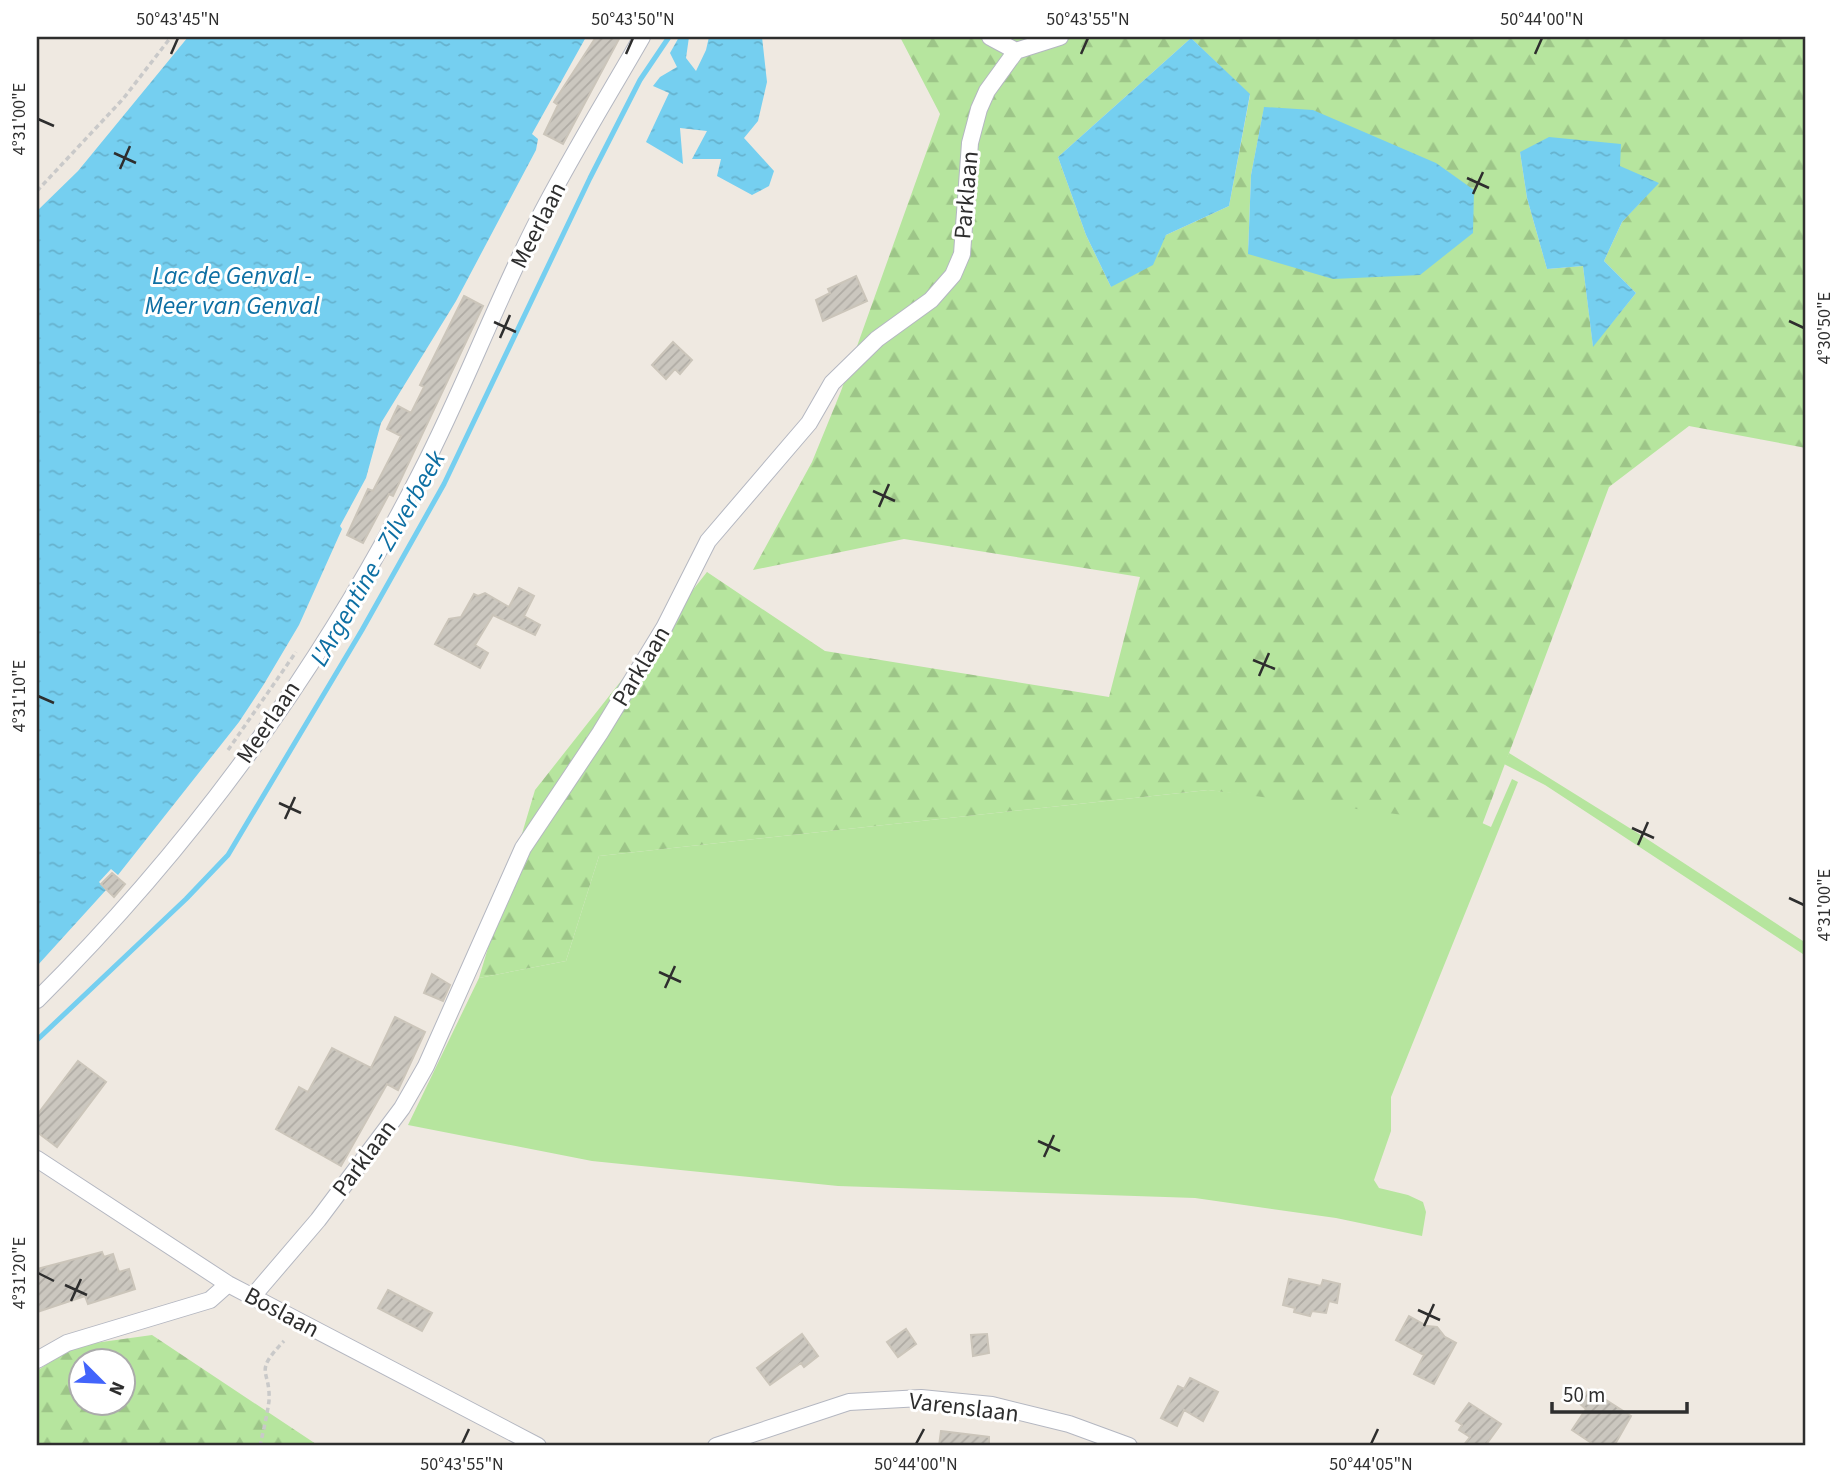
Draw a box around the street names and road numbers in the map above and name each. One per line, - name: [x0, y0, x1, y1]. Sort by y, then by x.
- street label: Parklaan: [945, 150, 988, 241]
- street label: Meerlaan: [502, 176, 575, 275]
- street label: Parklaan: [604, 619, 679, 713]
- street label: Meerlaan: [228, 674, 309, 771]
- street label: Parklaan: [324, 1113, 405, 1204]
- street label: Boslaan: [238, 1278, 326, 1347]
- street label: Varenslaan: [907, 1383, 1021, 1432]

